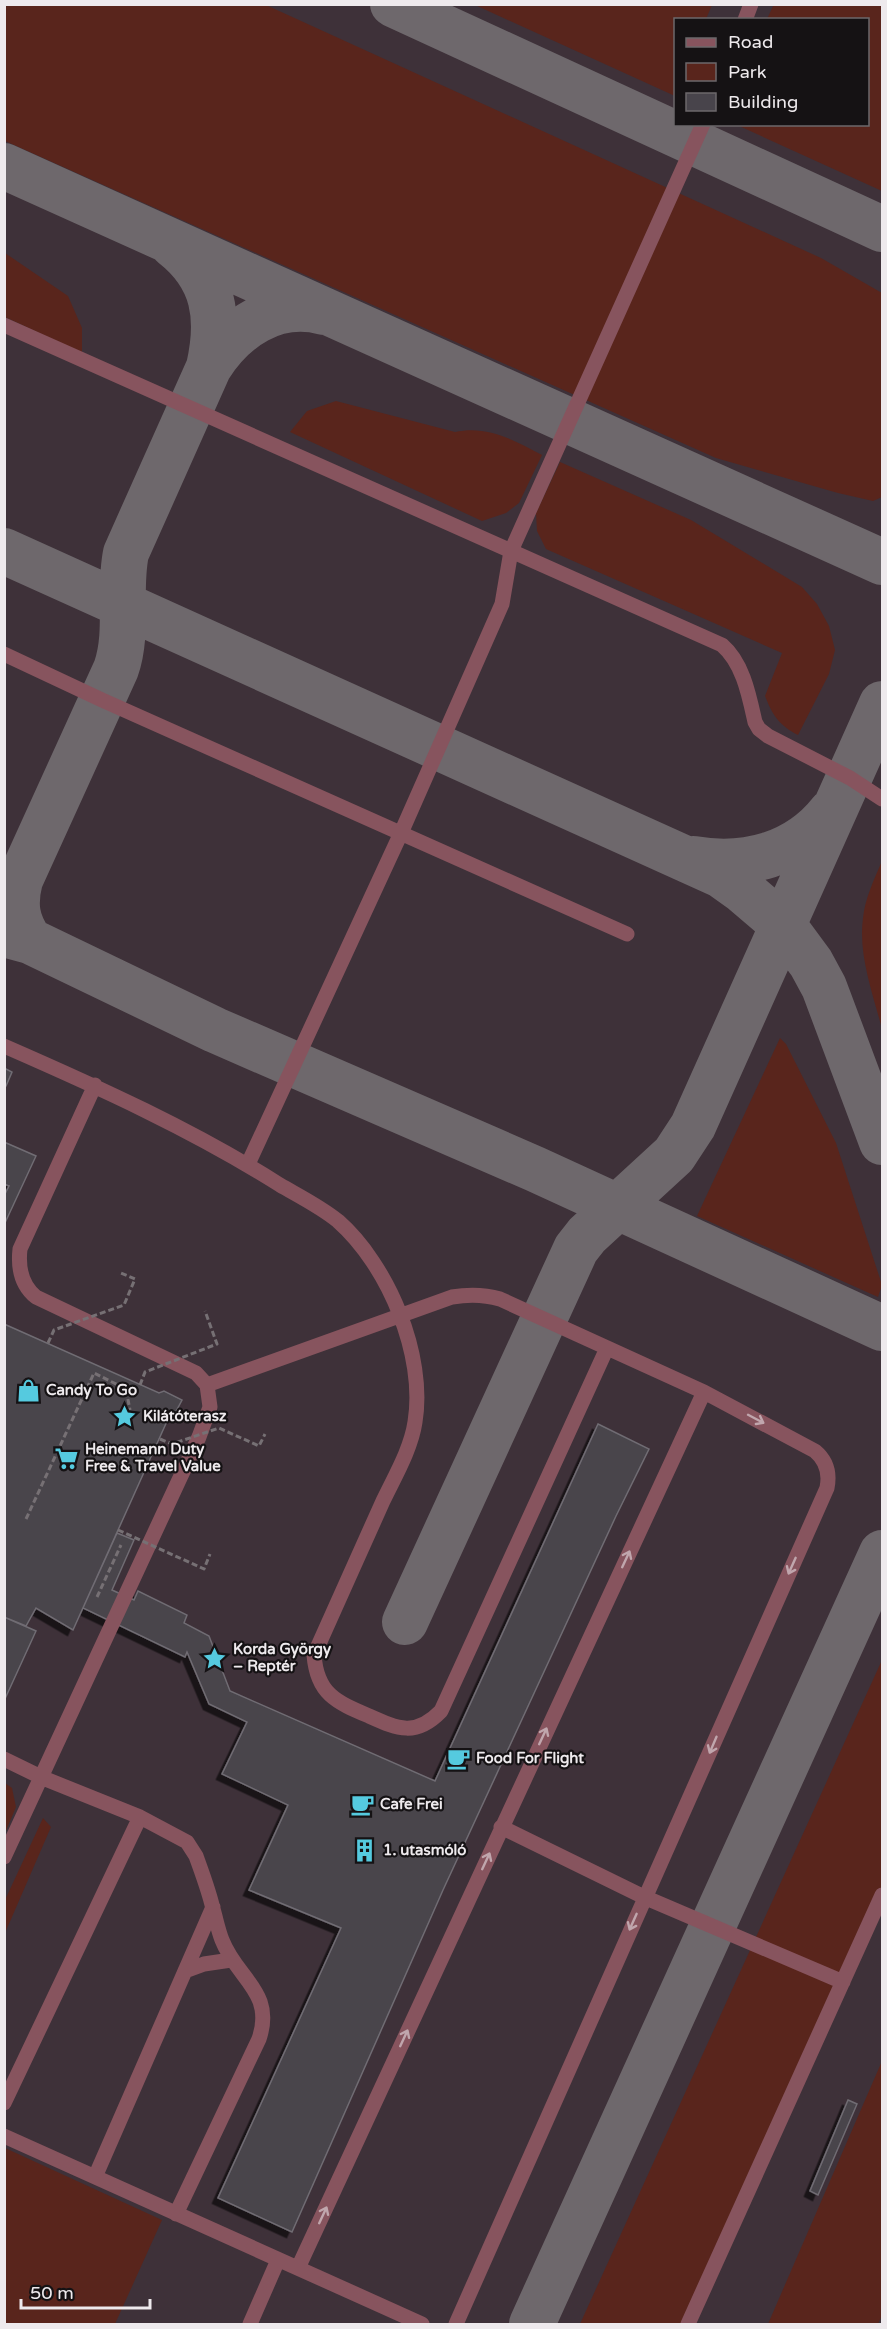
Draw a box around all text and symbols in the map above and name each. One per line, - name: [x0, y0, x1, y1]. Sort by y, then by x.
- legend: [674, 18, 869, 126]
- text: Road: [728, 31, 773, 53]
- text: Park: [728, 61, 767, 83]
- text: Building: [728, 91, 798, 113]
- shop icon: Candy To Go: [15, 1377, 41, 1403]
- place label: Candy To Go: [46, 1381, 137, 1400]
- place icon: Kilátóterasz: [112, 1403, 138, 1429]
- place label: Kilátóterasz: [143, 1407, 227, 1425]
- one-way arrow: [746, 1414, 764, 1425]
- place label: Heinemann Duty Free & Travel Value: [85, 1440, 221, 1475]
- supermarket icon: Heinemann Duty Free & Travel Value: [54, 1445, 80, 1471]
- one-way arrow: [620, 1551, 632, 1569]
- one-way arrow: [786, 1557, 797, 1575]
- place label: Korda György – Reptér: [233, 1640, 331, 1676]
- place icon: Korda György – Reptér: [202, 1645, 228, 1671]
- one-way arrow: [539, 1727, 550, 1745]
- one-way arrow: [707, 1735, 718, 1753]
- cafe icon: Food For Flight: [445, 1745, 471, 1771]
- place label: Food For Flight: [476, 1749, 584, 1768]
- cafe icon: Cafe Frei: [349, 1791, 375, 1817]
- place label: Cafe Frei: [380, 1795, 443, 1813]
- building icon: 1. utasmóló: [352, 1837, 378, 1863]
- place label: 1. utasmóló: [383, 1841, 466, 1859]
- one-way arrow: [480, 1852, 492, 1870]
- one-way arrow: [627, 1913, 638, 1931]
- one-way arrow: [399, 2030, 411, 2048]
- one-way arrow: [317, 2207, 329, 2225]
- scale bar: [21, 2272, 150, 2310]
- text: 50 m: [30, 2282, 74, 2304]

